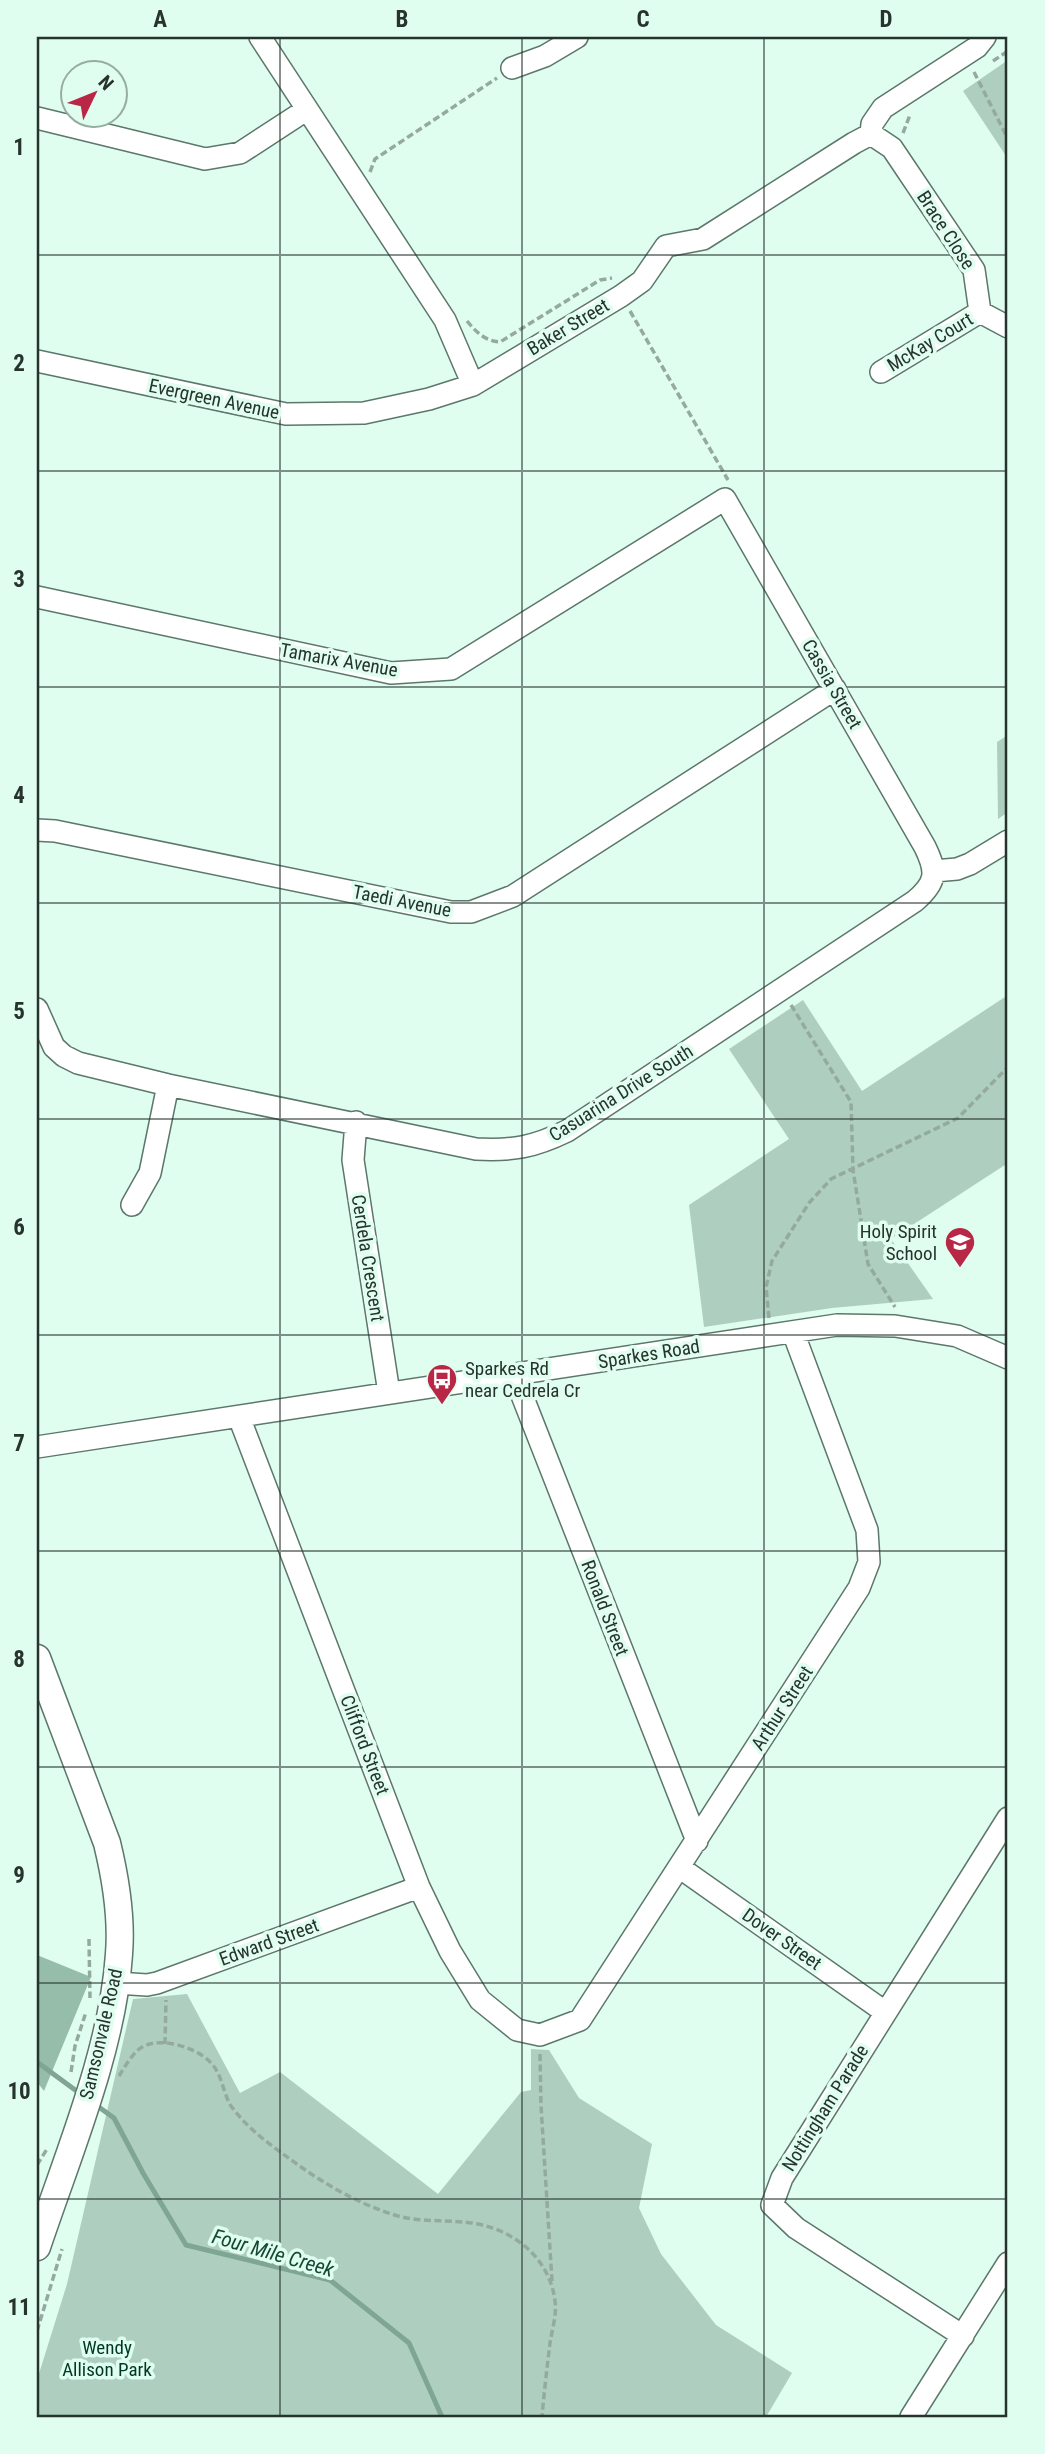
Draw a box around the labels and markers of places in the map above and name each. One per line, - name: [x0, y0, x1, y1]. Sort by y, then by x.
- place label: Holy Spirit School: [860, 1220, 937, 1265]
- school or university icon: Holy Spirit School: [943, 1225, 977, 1269]
- place label: Sparkes Rd near Cedrela Cr: [465, 1357, 581, 1402]
- bus stop icon: Sparkes Rd near Cedrela Cr: [425, 1362, 459, 1406]

